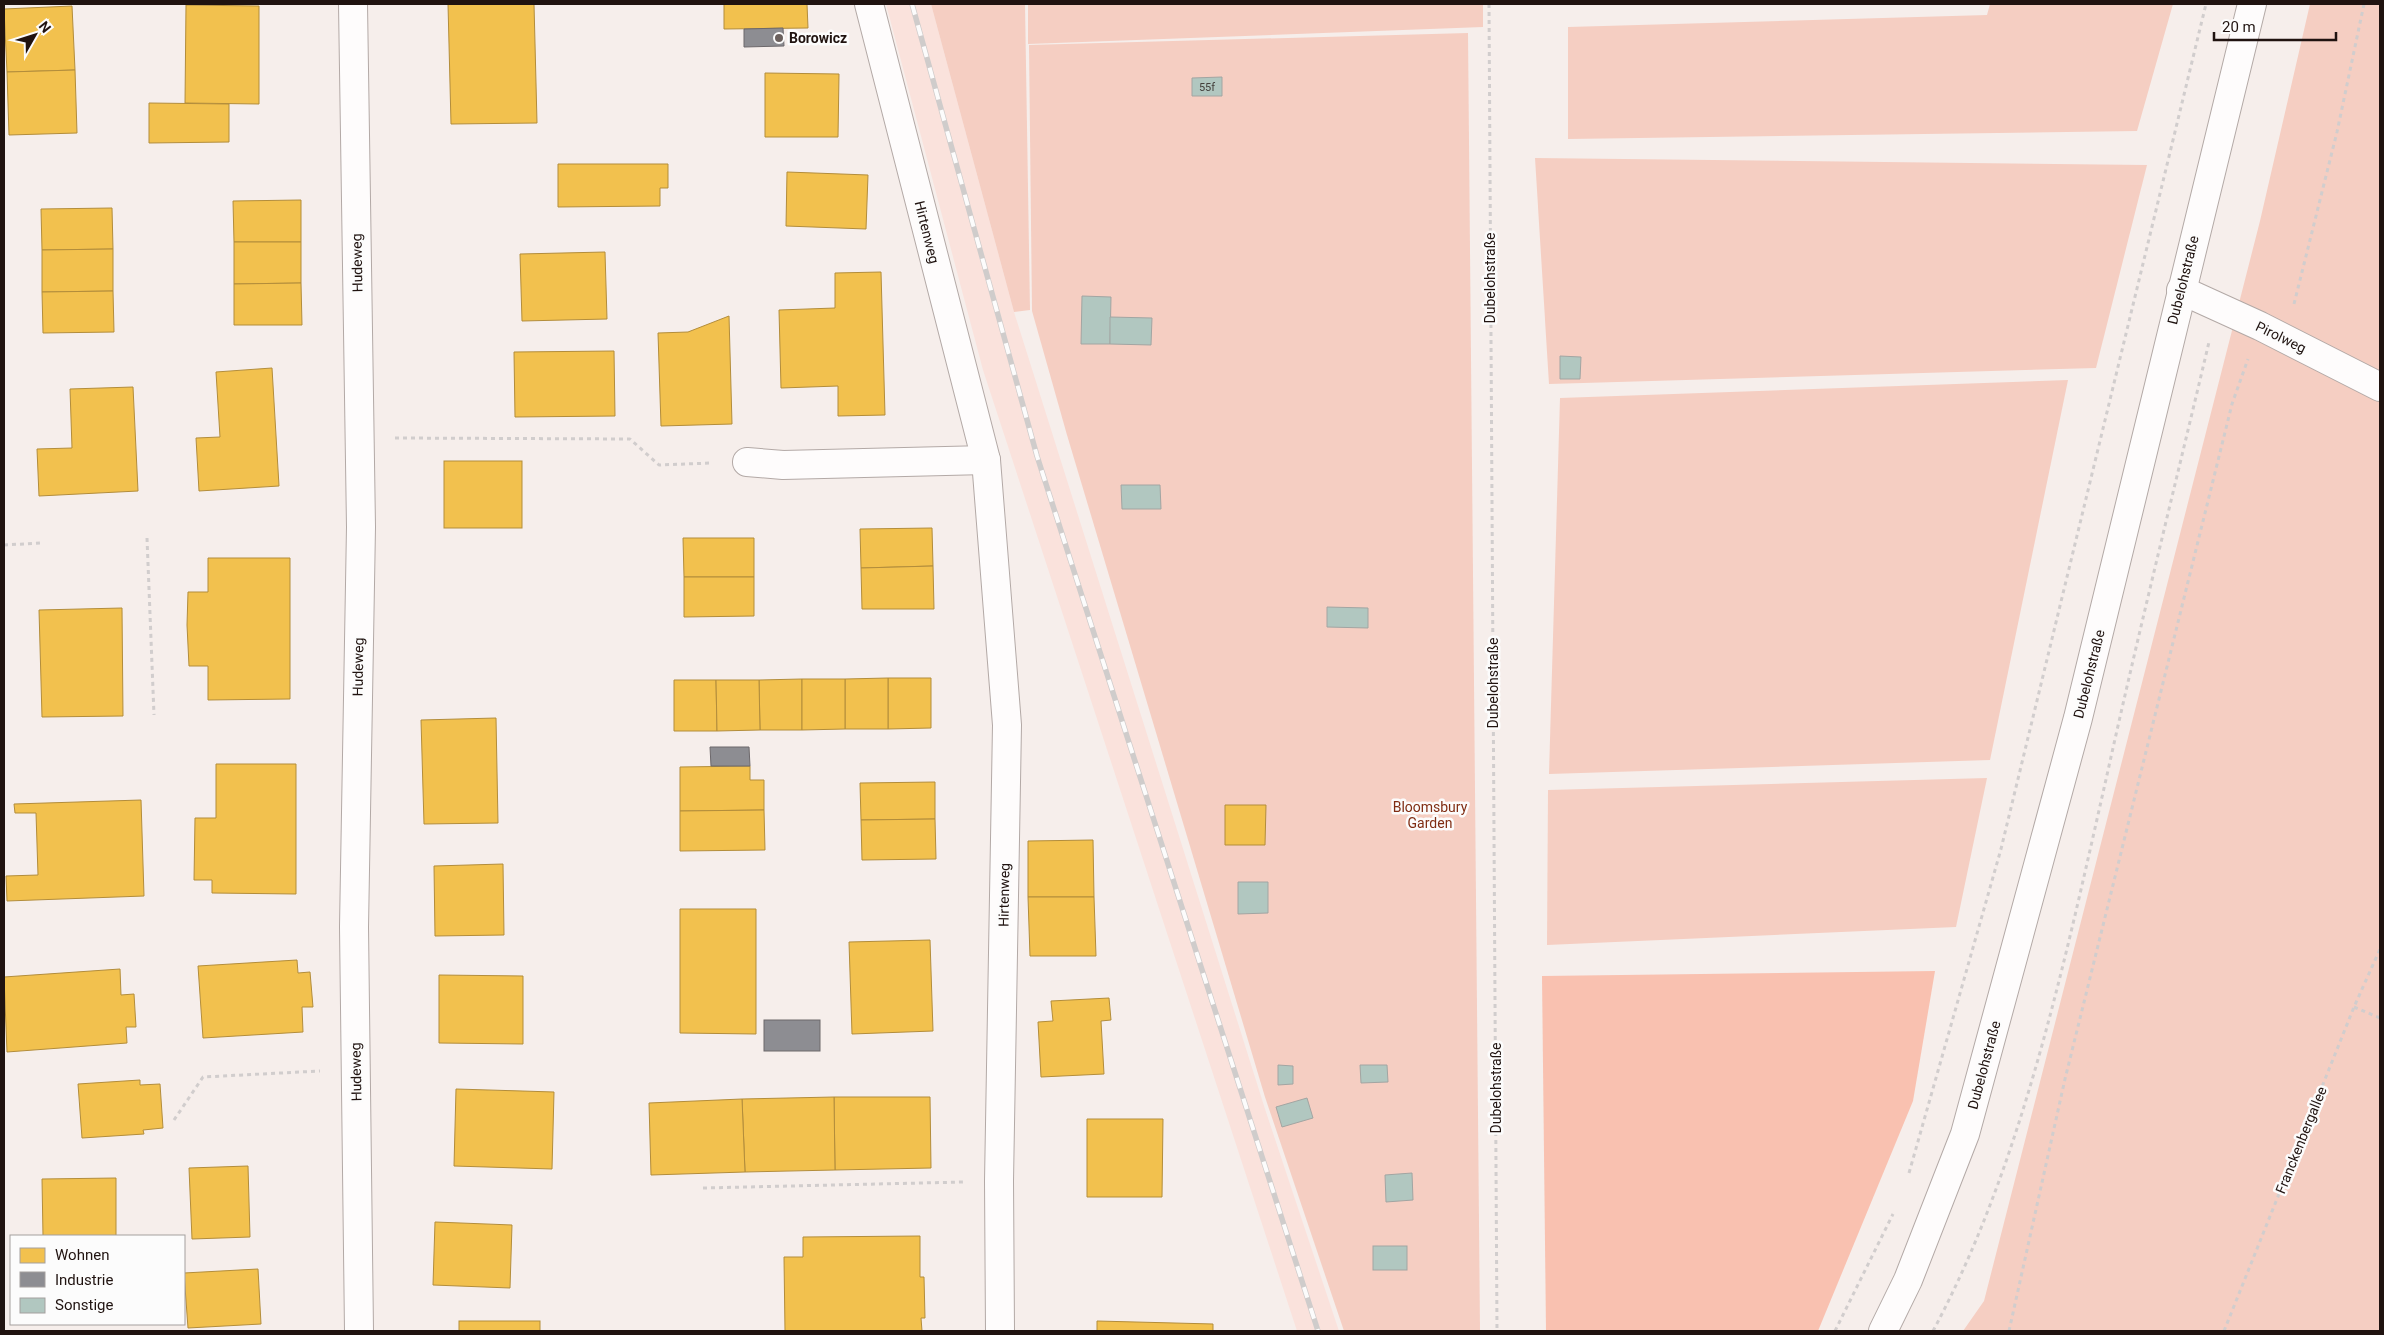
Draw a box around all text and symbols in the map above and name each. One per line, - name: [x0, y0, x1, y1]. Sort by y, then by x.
- north arrow: [10, 10, 60, 60]
- scale bar: [2214, 10, 2336, 42]
- text: N: [36, 18, 54, 36]
- text: 20 m: [2222, 18, 2256, 36]
- place label: Borowicz: [789, 30, 847, 46]
- marker: Borowicz: [773, 32, 785, 44]
- house number: 55f: [1199, 81, 1215, 94]
- street label: Hirtenweg: [911, 199, 943, 265]
- street label: Hudeweg: [348, 233, 366, 293]
- street label: Dubelohstraße: [1482, 233, 1498, 323]
- street label: Dubelohstraße: [2164, 234, 2202, 326]
- street label: Pirolweg: [2253, 318, 2309, 356]
- street label: Dubelohstraße: [2070, 628, 2108, 720]
- street label: Hudeweg: [349, 637, 367, 697]
- street label: Dubelohstraße: [1485, 638, 1501, 728]
- park label: Bloomsbury Garden: [1393, 799, 1468, 831]
- street label: Hirtenweg: [995, 863, 1013, 927]
- street label: Dubelohstraße: [1965, 1019, 2003, 1111]
- street label: Hudeweg: [347, 1042, 365, 1102]
- street label: Dubelohstraße: [1488, 1043, 1504, 1133]
- street label: Franckenbergallee: [2272, 1084, 2330, 1196]
- legend: [10, 1235, 185, 1325]
- text: Wohnen: [55, 1246, 109, 1264]
- text: Industrie: [55, 1271, 113, 1289]
- text: Sonstige: [55, 1296, 113, 1314]

